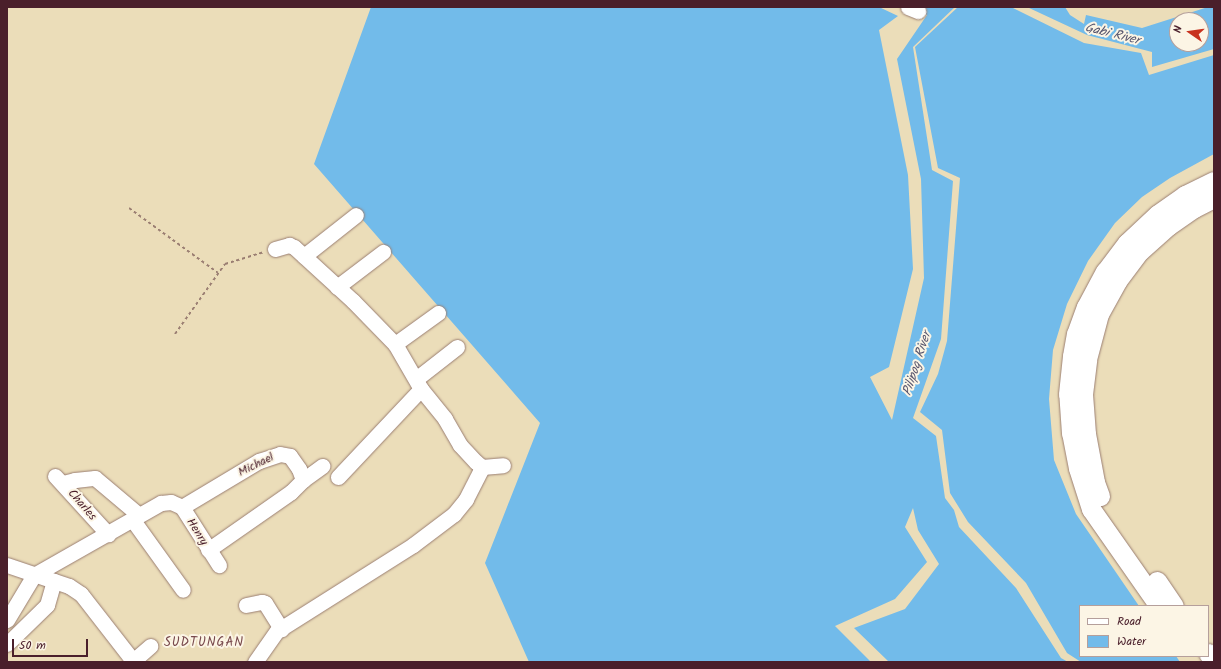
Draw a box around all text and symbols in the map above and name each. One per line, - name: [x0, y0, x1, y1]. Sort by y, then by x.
- north arrow: [1169, 12, 1209, 52]
- water label: Gabi River: [1083, 21, 1141, 49]
- text: N: [1169, 24, 1188, 35]
- water label: Pilipog River: [900, 330, 936, 398]
- street label: Michael: [236, 450, 276, 480]
- street label: Charles: [65, 486, 99, 524]
- street label: Henry: [183, 516, 211, 548]
- legend: [1079, 605, 1209, 657]
- text: Road: [1117, 612, 1141, 631]
- scale bar: [14, 631, 90, 657]
- text: Water: [1117, 632, 1146, 651]
- district label: SUDTUNGAN: [164, 635, 244, 651]
- text: 50 m: [19, 636, 46, 655]

